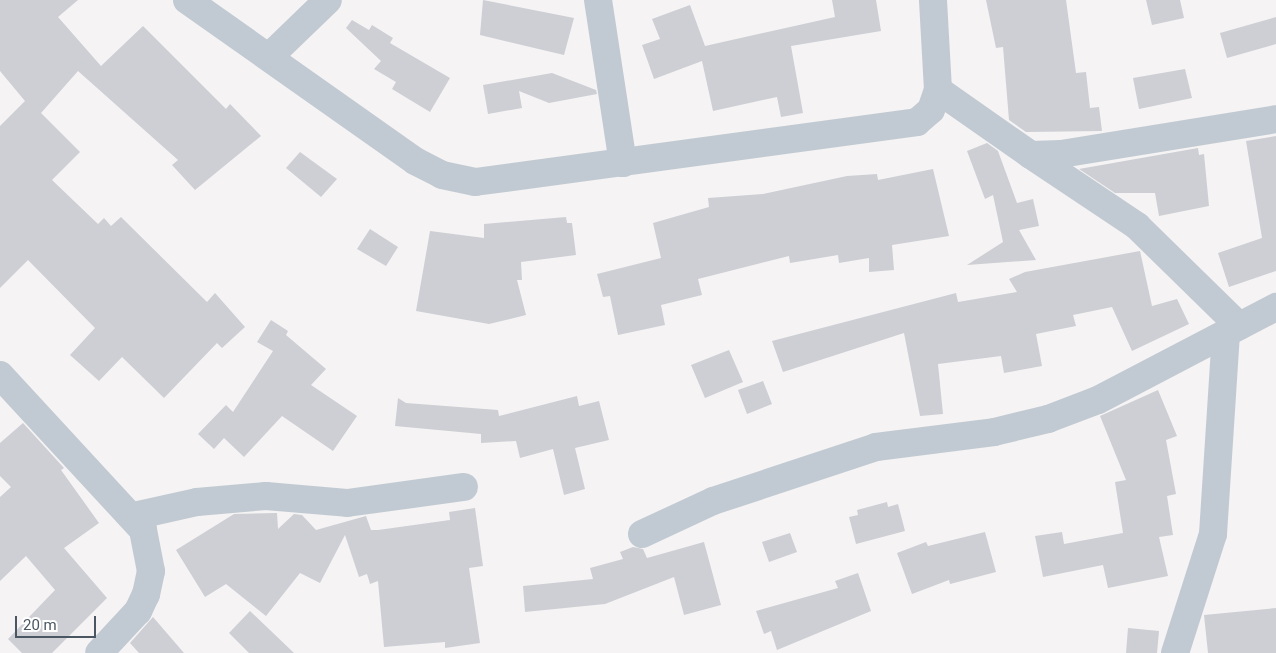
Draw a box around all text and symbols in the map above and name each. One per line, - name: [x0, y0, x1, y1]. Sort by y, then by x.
- scale bar: [18, 606, 99, 638]
- text: 20 m: [23, 616, 57, 634]

